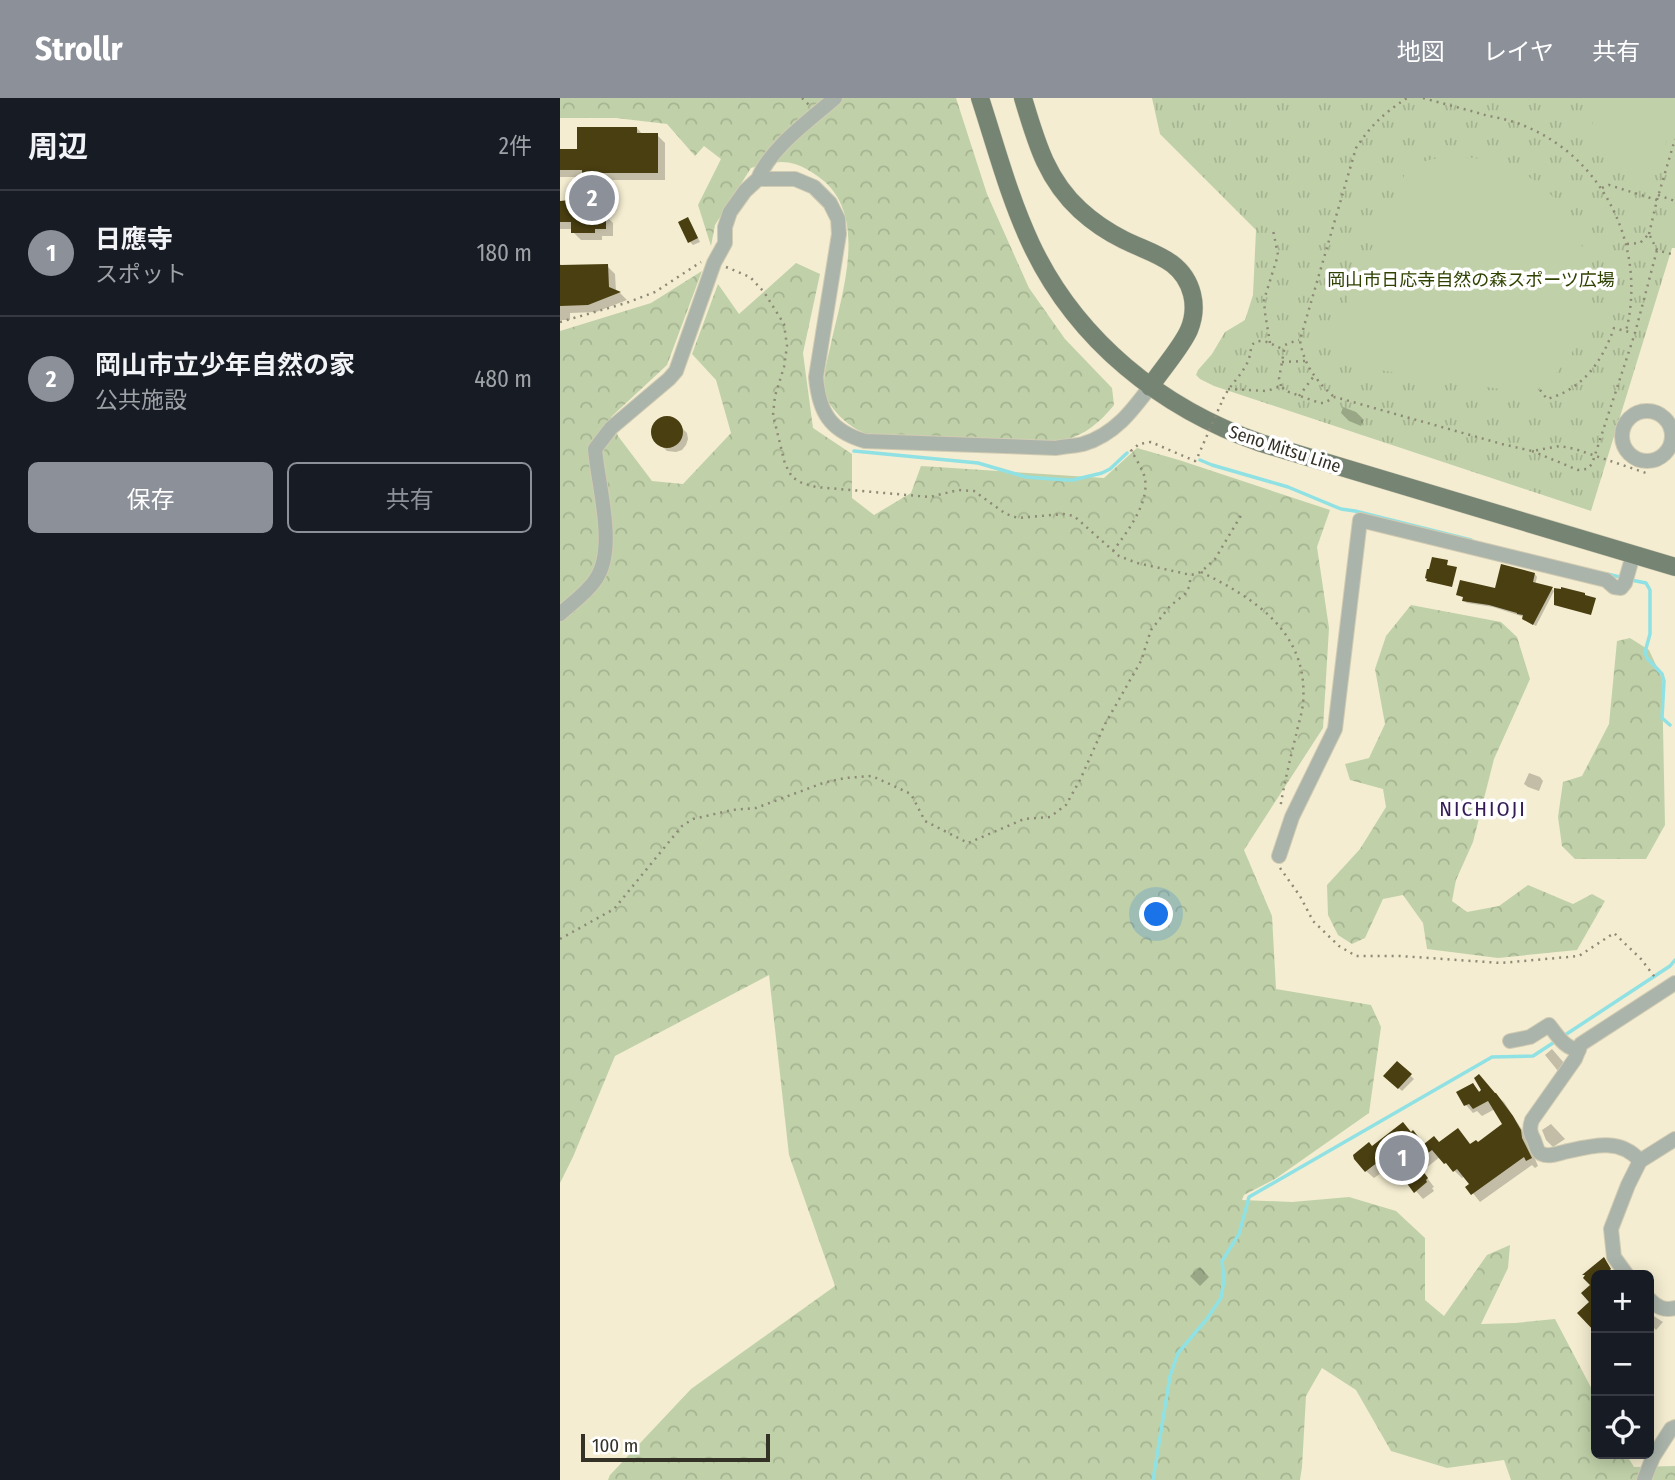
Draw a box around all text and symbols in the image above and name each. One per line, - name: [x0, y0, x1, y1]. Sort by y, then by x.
- text: Strollr: [35, 29, 123, 69]
- text: 地図: [1397, 38, 1445, 66]
- text: レイヤ: [1483, 38, 1554, 66]
- text: 共有: [1592, 38, 1640, 66]
- text: 周辺: [28, 129, 88, 165]
- text: 2件: [499, 132, 532, 160]
- pin: 2: [569, 172, 615, 224]
- text: 日應寺: [95, 224, 173, 255]
- text: 1: [46, 239, 56, 267]
- text: 180 m: [476, 239, 532, 267]
- text: スポット: [95, 260, 187, 288]
- park label: 岡山市日応寺自然の森スポーツ広場: [1327, 269, 1615, 291]
- text: 岡山市立少年自然の家: [95, 350, 355, 381]
- text: 2: [46, 365, 56, 393]
- text: 480 m: [474, 365, 532, 393]
- text: 公共施設: [95, 386, 187, 414]
- street label: Seno Mitsu Line: [1226, 421, 1344, 477]
- button: 保存: [28, 462, 273, 533]
- button: 共有: [287, 462, 532, 533]
- district label: NICHIOJI: [1439, 796, 1527, 822]
- your location: [1139, 897, 1173, 931]
- pin: 1: [1379, 1132, 1425, 1184]
- map controls: [1591, 1270, 1654, 1459]
- button: +: [1591, 1270, 1654, 1333]
- button: −: [1591, 1333, 1654, 1396]
- button: locate: [1591, 1396, 1654, 1459]
- scale bar: [581, 1431, 770, 1463]
- text: 100 m: [592, 1434, 638, 1457]

